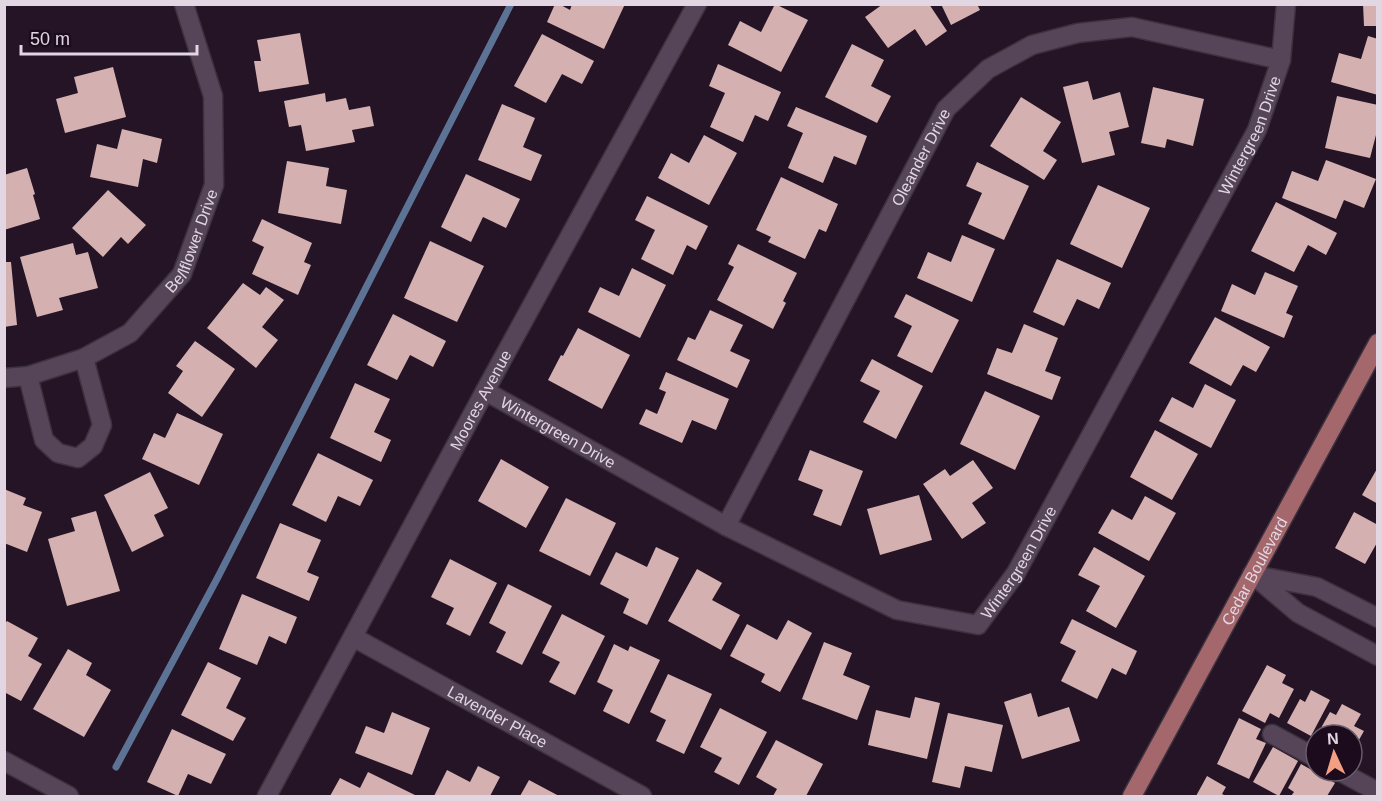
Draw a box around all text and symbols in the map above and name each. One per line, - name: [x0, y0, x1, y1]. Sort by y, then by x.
- scale bar: [21, 18, 196, 56]
- text: 50 m: [30, 29, 70, 49]
- street label: Wintergreen Drive: [1215, 74, 1284, 198]
- street label: Oleander Drive: [888, 106, 954, 209]
- street label: Bellflower Drive: [162, 187, 221, 296]
- street label: Moores Avenue: [447, 347, 515, 453]
- street label: Wintergreen Drive: [498, 394, 619, 471]
- street label: Wintergreen Drive: [978, 503, 1060, 622]
- street label: Cedar Boulevard: [1218, 514, 1291, 628]
- street label: Lavender Place: [444, 683, 550, 751]
- north arrow: [1304, 723, 1364, 783]
- text: N: [1327, 730, 1339, 747]

